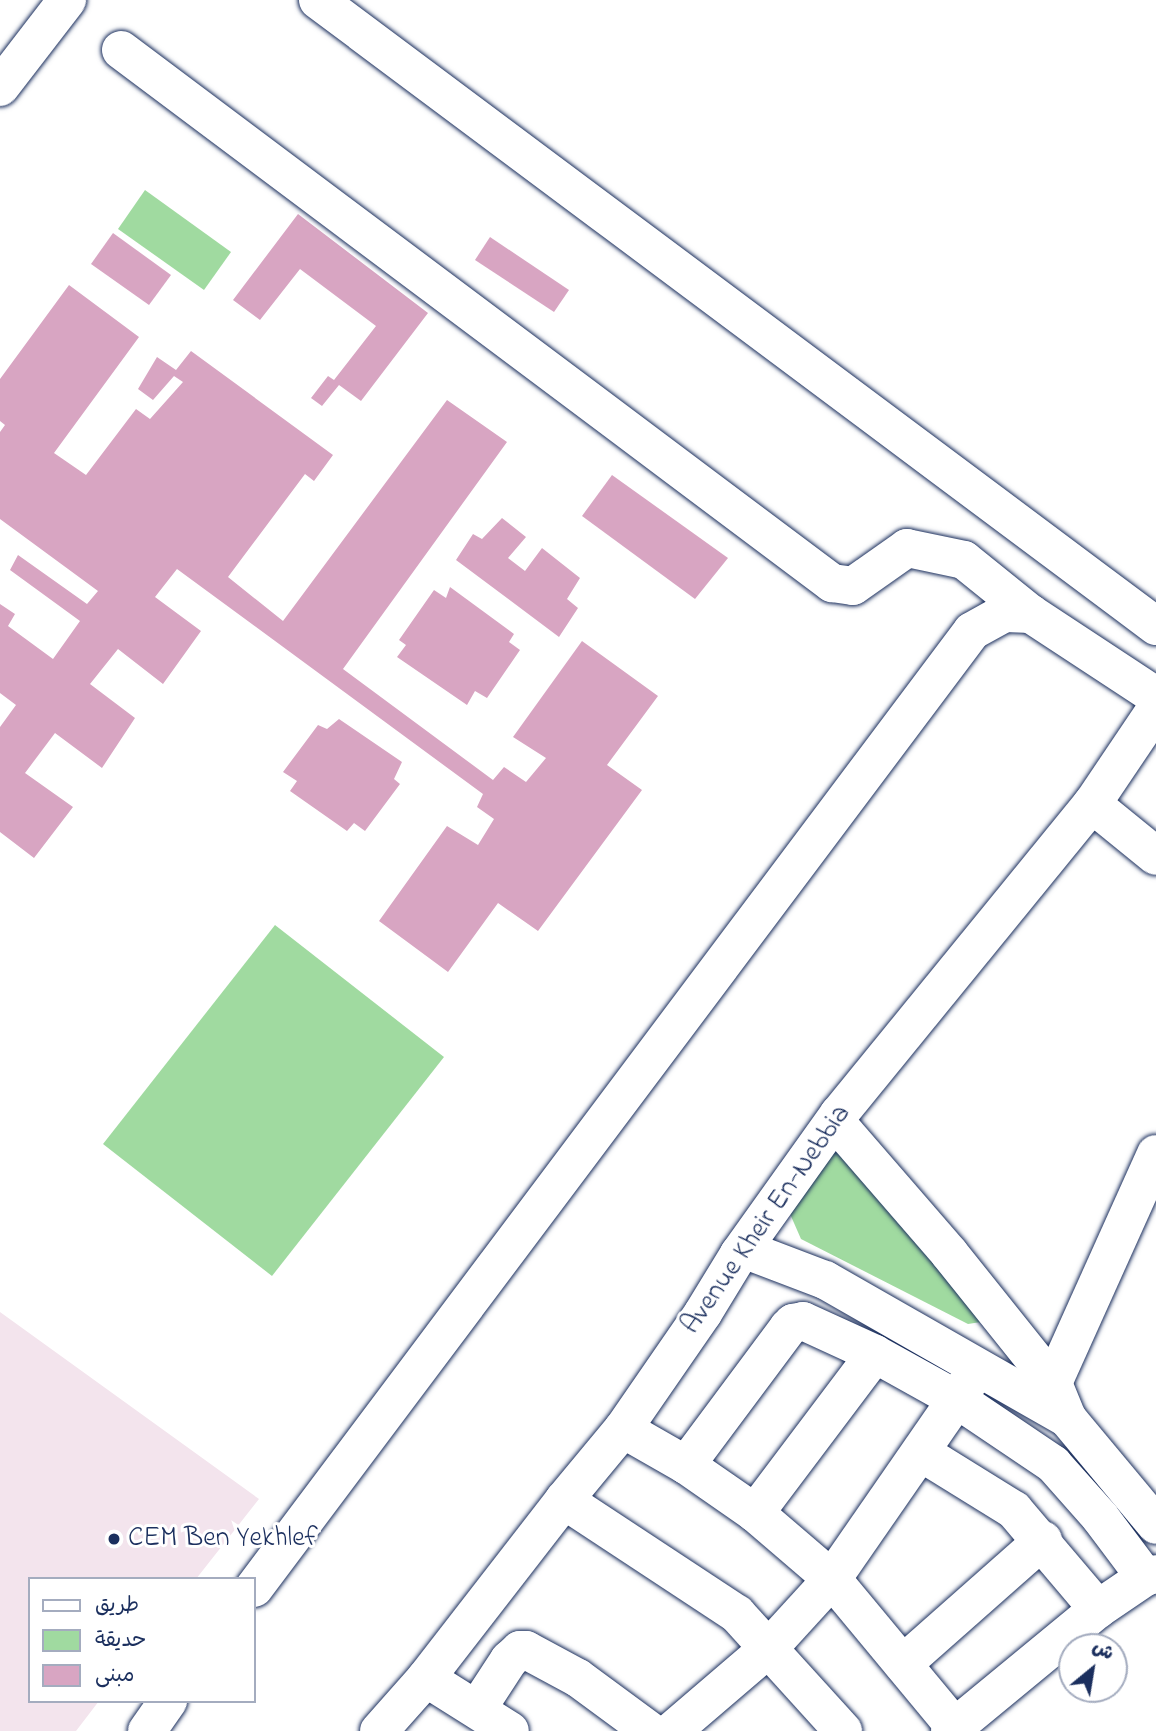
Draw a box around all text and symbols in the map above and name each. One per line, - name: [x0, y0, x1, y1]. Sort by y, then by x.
- street label: Avenue Kheir En-Nebbia: [675, 1099, 859, 1341]
- place label: CEM Ben Yekhlef: [128, 1522, 318, 1556]
- marker: CEM Ben Yekhlef: [106, 1531, 122, 1547]
- legend: [28, 1577, 256, 1703]
- text: طريق: [95, 1591, 139, 1621]
- text: حديقة: [95, 1626, 146, 1656]
- north arrow: [1058, 1633, 1128, 1703]
- text: ش: [1087, 1634, 1119, 1668]
- text: مبنى: [95, 1661, 134, 1691]

